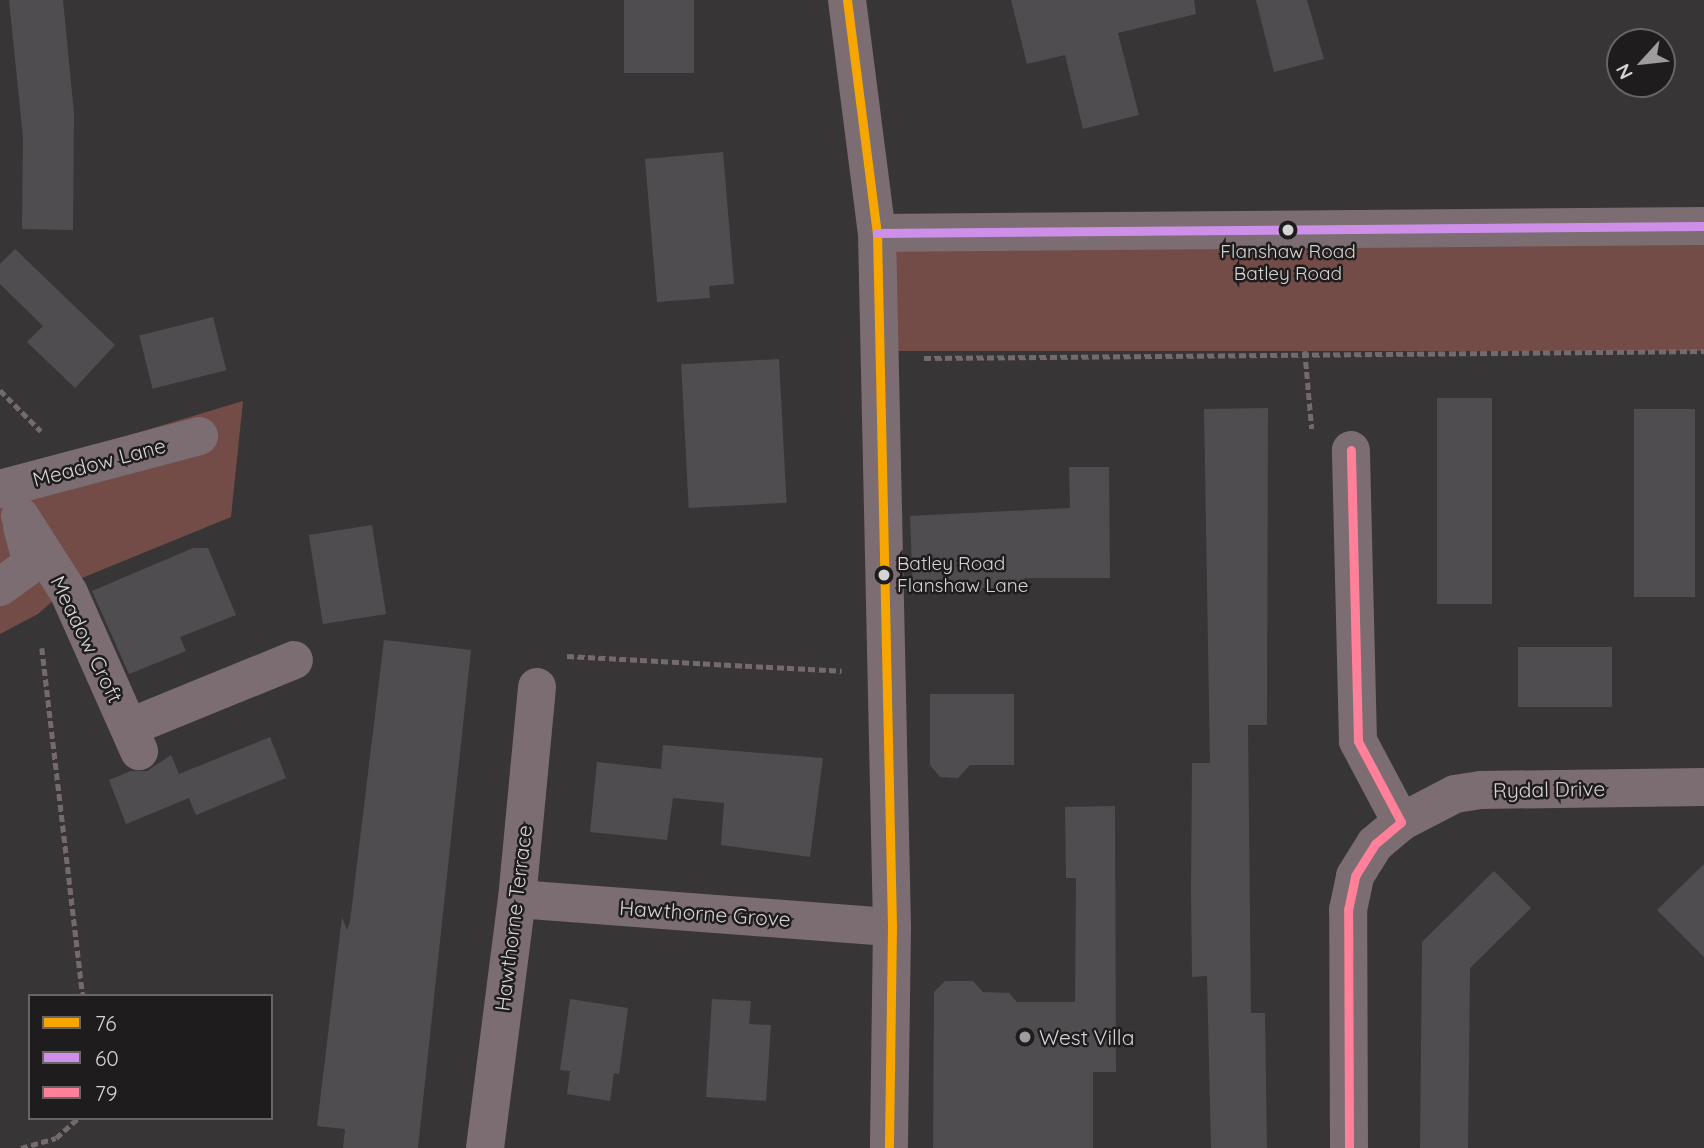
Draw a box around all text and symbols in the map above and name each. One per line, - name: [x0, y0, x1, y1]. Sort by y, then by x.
- north arrow: [1606, 28, 1676, 98]
- text: N: [1610, 60, 1638, 83]
- marker: Flanshaw Road Batley Road: [1281, 223, 1295, 237]
- place label: Flanshaw Road Batley Road: [1220, 241, 1356, 285]
- street label: Meadow Lane: [30, 432, 168, 492]
- place label: Batley Road Flanshaw Lane: [897, 553, 1029, 597]
- marker: Batley Road Flanshaw Lane: [877, 568, 891, 582]
- street label: Meadow Croft: [45, 572, 129, 706]
- street label: Rydal Drive: [1493, 775, 1605, 803]
- street label: Hawthorne Terrace: [489, 823, 537, 1013]
- street label: Hawthorne Grove: [618, 894, 792, 932]
- legend: [28, 994, 273, 1120]
- text: 76: [95, 1010, 116, 1036]
- place label: West Villa: [1039, 1024, 1134, 1050]
- marker: West Villa: [1017, 1029, 1033, 1045]
- text: 60: [95, 1045, 119, 1071]
- text: 79: [95, 1080, 118, 1106]

